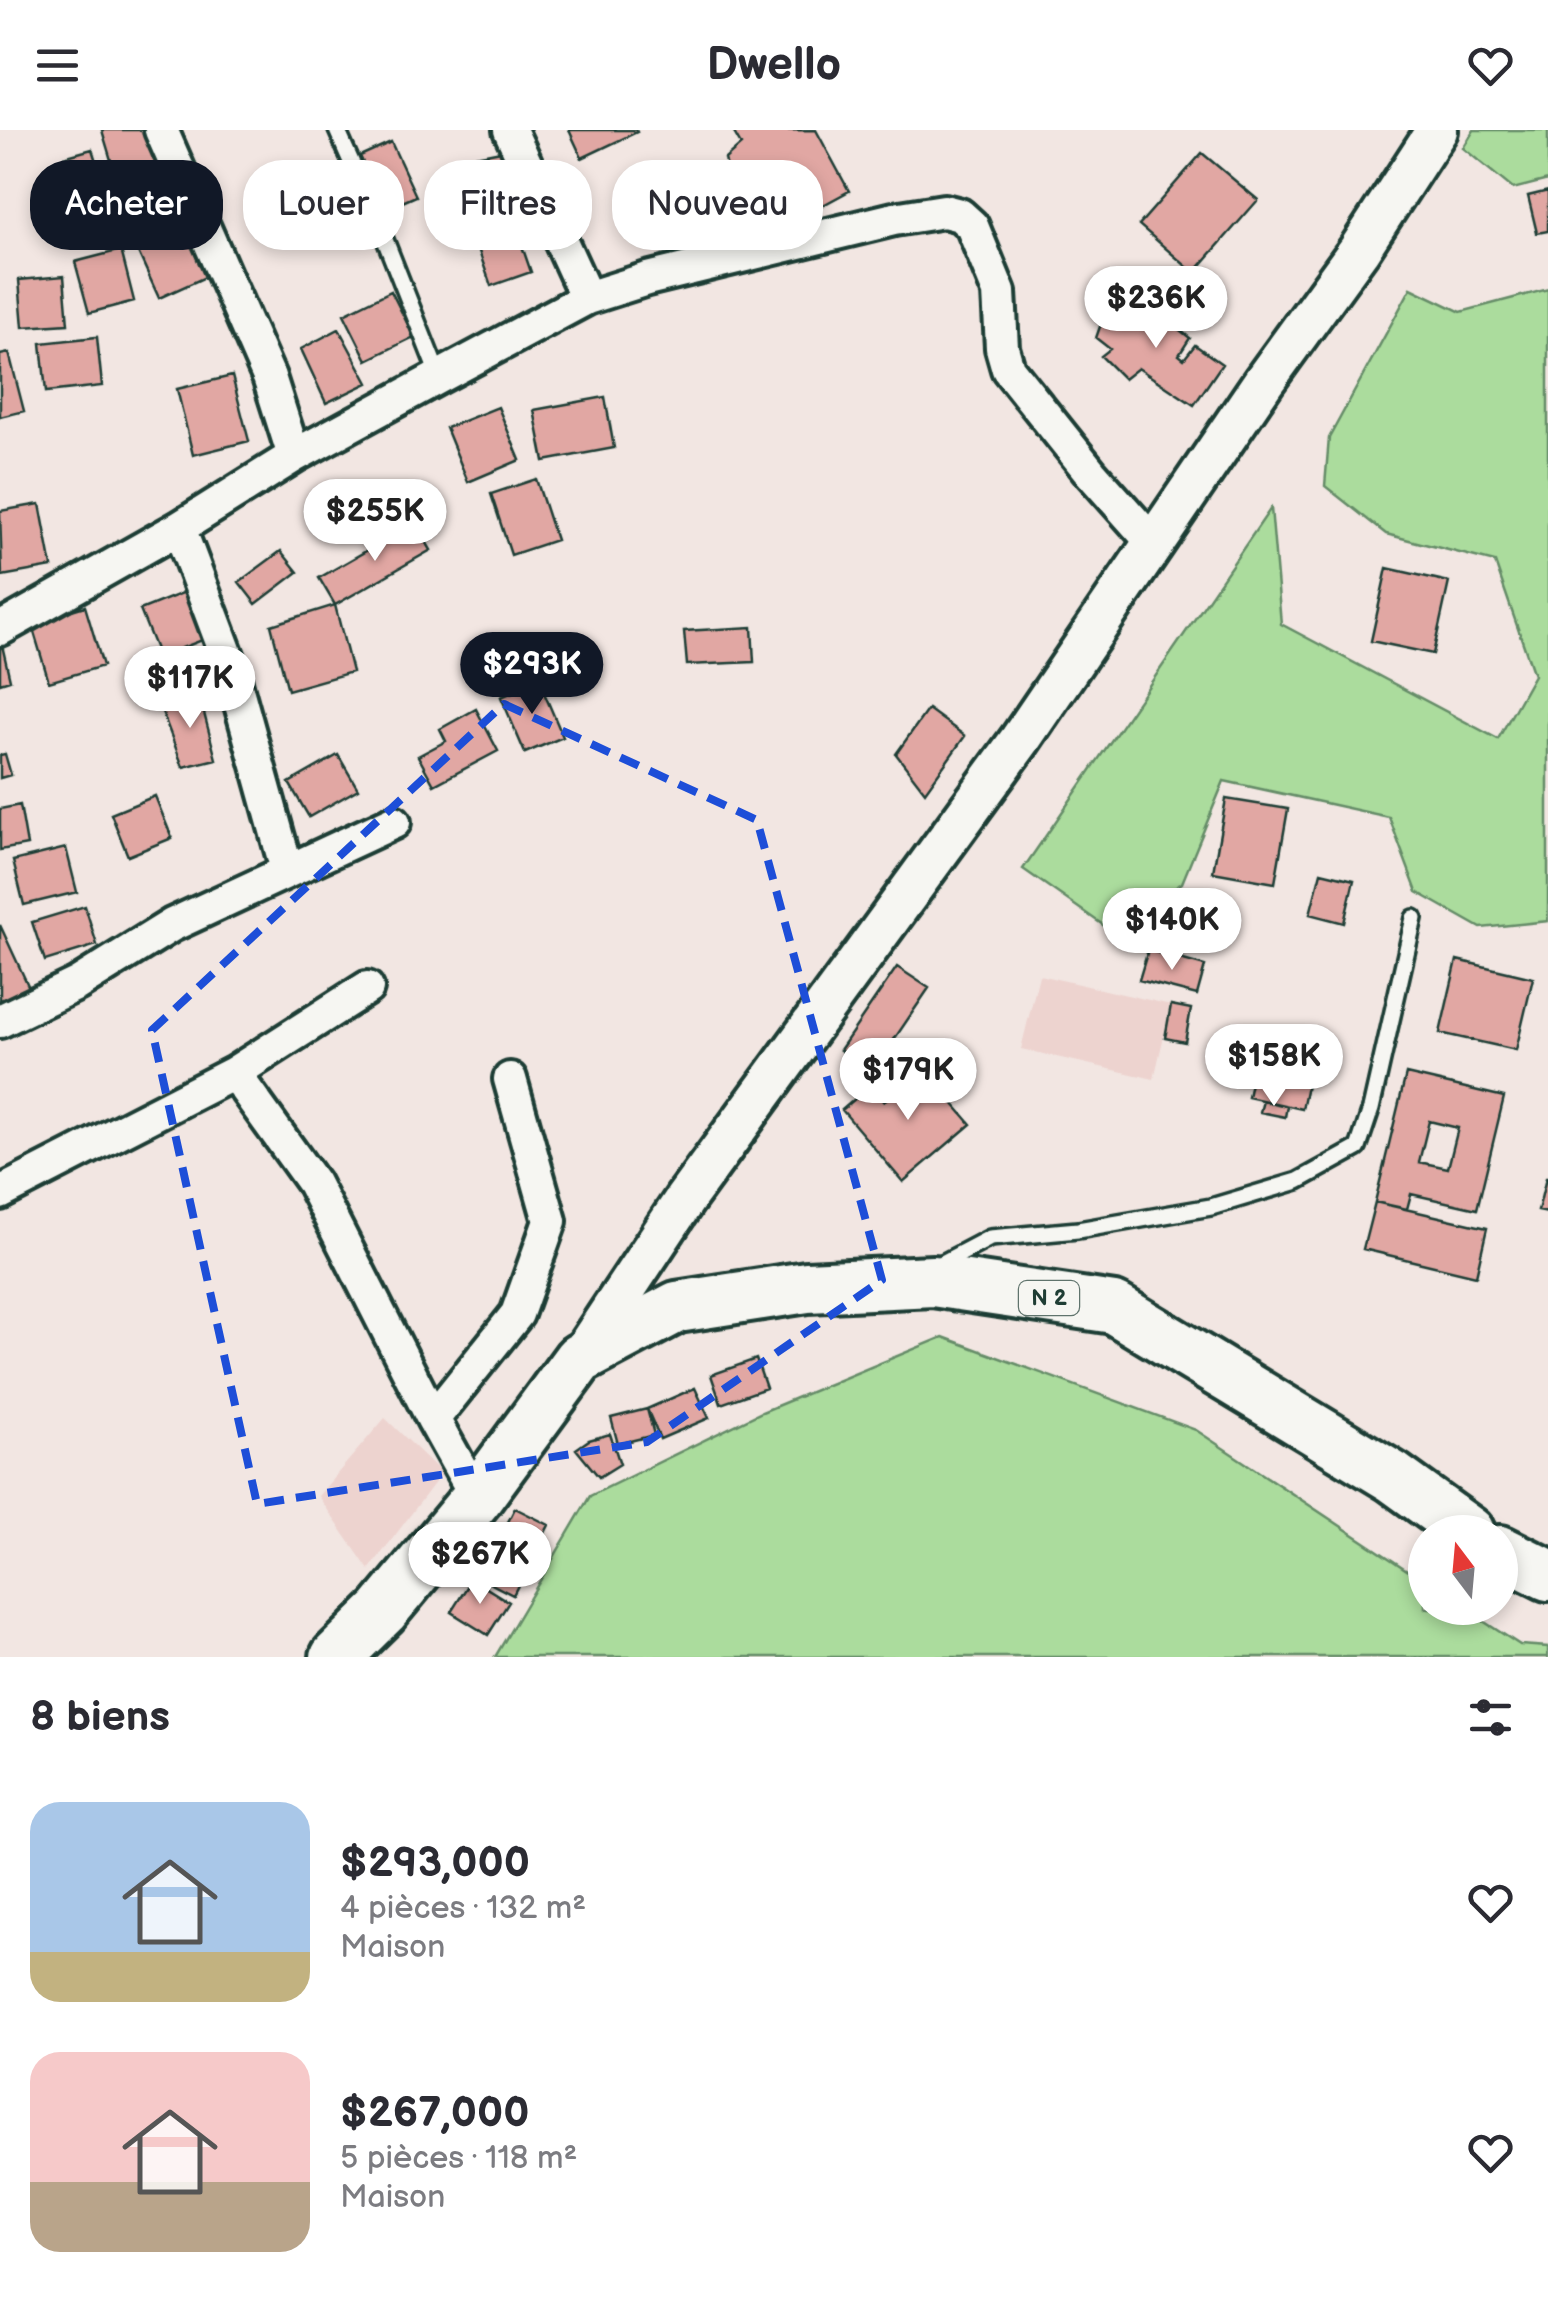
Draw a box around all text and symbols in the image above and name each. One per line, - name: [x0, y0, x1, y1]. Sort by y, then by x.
- icon: menu: [30, 38, 85, 93]
- text: Dwello: [707, 38, 841, 93]
- icon: heart: [1463, 38, 1518, 93]
- chip: Acheter: [30, 160, 223, 250]
- chip: Louer: [243, 160, 404, 250]
- chip: Filtres: [424, 160, 592, 250]
- chip: Nouveau: [612, 160, 823, 250]
- pin: $236K: [1086, 266, 1226, 351]
- text: $236K: [1106, 279, 1206, 318]
- pin: $255K: [305, 479, 445, 564]
- text: $255K: [326, 492, 424, 531]
- pin: $293K: [462, 632, 602, 717]
- text: $293K: [482, 645, 582, 684]
- pin: $117K: [120, 646, 260, 731]
- text: $117K: [146, 659, 234, 698]
- pin: $140K: [1102, 888, 1242, 973]
- text: $140K: [1124, 901, 1220, 940]
- pin: $158K: [1204, 1024, 1344, 1109]
- text: $158K: [1227, 1037, 1321, 1076]
- pin: $179K: [838, 1038, 978, 1123]
- text: $179K: [862, 1051, 954, 1090]
- road number: N 2: [1019, 1281, 1079, 1315]
- north arrow: [1408, 1515, 1518, 1625]
- map controls: [1408, 1515, 1518, 1625]
- pin: $267K: [410, 1522, 550, 1607]
- text: $267K: [430, 1535, 530, 1574]
- icon: filters: [1463, 1690, 1518, 1745]
- text: 8 biens: [30, 1692, 170, 1743]
- text: $293,000: [340, 1838, 530, 1889]
- icon: home: [110, 1842, 230, 1962]
- icon: heart: [1463, 1875, 1518, 1930]
- text: 4 pièces · 132 m²: [340, 1889, 586, 1928]
- text: Maison: [340, 1928, 445, 1967]
- text: $267,000: [340, 2088, 529, 2139]
- icon: home: [110, 2092, 230, 2212]
- icon: heart: [1463, 2125, 1518, 2180]
- text: 5 pièces · 118 m²: [340, 2139, 577, 2178]
- text: Maison: [340, 2178, 445, 2217]

